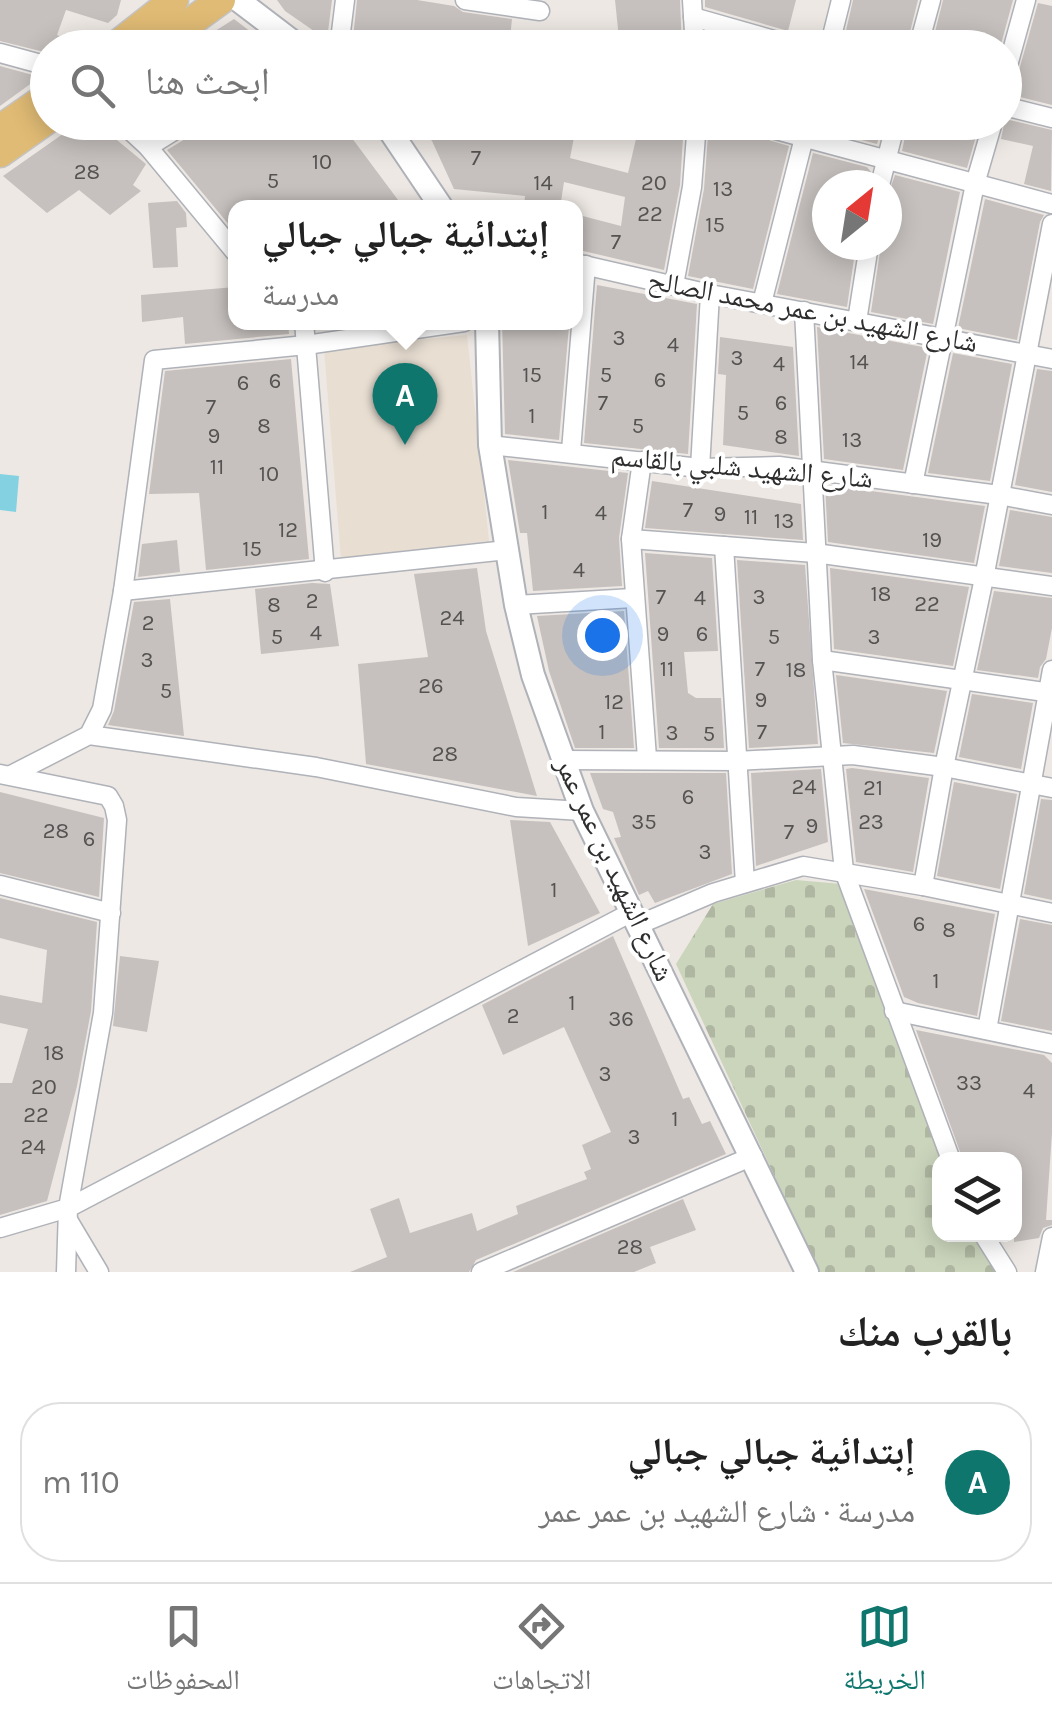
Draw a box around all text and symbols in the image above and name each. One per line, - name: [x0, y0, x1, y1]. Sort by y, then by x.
- search box: [30, 30, 1022, 140]
- icon: search: [65, 58, 120, 113]
- text: ابحث هنا: [145, 59, 270, 104]
- house number: 7: [471, 145, 481, 171]
- house number: 10: [312, 149, 332, 175]
- house number: 28: [74, 159, 100, 185]
- house number: 5: [267, 168, 279, 194]
- house number: 14: [533, 170, 553, 196]
- house number: 20: [641, 170, 667, 196]
- north arrow: [812, 170, 902, 260]
- house number: 13: [713, 176, 733, 202]
- popup: [228, 200, 583, 330]
- house number: 22: [637, 201, 663, 227]
- text: إبتدائية جبالي جبالي: [262, 212, 549, 257]
- house number: 15: [705, 212, 725, 238]
- house number: 7: [611, 229, 621, 255]
- street label: شارع الشهيد بن عمر محمد الصالح: [645, 263, 981, 360]
- text: مدرسة: [262, 276, 339, 313]
- house number: 3: [613, 325, 626, 351]
- house number: 4: [667, 332, 679, 358]
- house number: 3: [731, 345, 744, 371]
- house number: 14: [849, 349, 869, 375]
- house number: 4: [773, 351, 785, 377]
- pin: A: [372, 362, 438, 445]
- house number: 15: [522, 362, 542, 388]
- house number: 5: [600, 362, 612, 388]
- house number: 6: [654, 367, 666, 393]
- house number: 6: [269, 368, 281, 394]
- house number: 6: [237, 370, 249, 396]
- house number: 7: [598, 390, 608, 416]
- house number: 6: [775, 390, 787, 416]
- house number: 7: [206, 394, 216, 420]
- house number: 5: [737, 400, 749, 426]
- house number: 1: [528, 403, 536, 429]
- house number: 8: [257, 413, 271, 439]
- house number: 5: [632, 413, 644, 439]
- house number: 9: [208, 423, 220, 449]
- house number: 8: [774, 424, 788, 450]
- house number: 13: [842, 427, 862, 453]
- street label: شارع الشهيد شلبي بالقاسم: [609, 439, 874, 501]
- house number: 11: [210, 454, 224, 480]
- house number: 10: [259, 461, 279, 487]
- house number: 7: [683, 497, 693, 523]
- house number: 1: [541, 499, 549, 525]
- house number: 4: [595, 500, 607, 526]
- house number: 9: [714, 501, 726, 527]
- house number: 11: [744, 504, 758, 530]
- house number: 13: [774, 508, 794, 534]
- house number: 12: [278, 517, 298, 543]
- house number: 19: [922, 527, 942, 553]
- house number: 15: [242, 536, 262, 562]
- house number: 4: [573, 557, 585, 583]
- house number: 18: [871, 581, 891, 607]
- house number: 7: [656, 584, 666, 610]
- house number: 3: [753, 584, 766, 610]
- house number: 4: [694, 585, 706, 611]
- house number: 2: [306, 588, 318, 614]
- house number: 22: [914, 591, 940, 617]
- house number: 8: [267, 592, 281, 618]
- house number: 24: [439, 605, 465, 631]
- house number: 2: [142, 610, 154, 636]
- your location: [577, 610, 628, 661]
- house number: 4: [310, 620, 322, 646]
- house number: 9: [657, 621, 669, 647]
- house number: 6: [696, 621, 708, 647]
- house number: 5: [271, 624, 283, 650]
- house number: 5: [768, 624, 780, 650]
- house number: 3: [868, 624, 881, 650]
- house number: 3: [141, 647, 154, 673]
- house number: 11: [660, 656, 674, 682]
- house number: 7: [755, 656, 765, 682]
- house number: 18: [786, 657, 806, 683]
- house number: 26: [418, 673, 444, 699]
- house number: 5: [160, 678, 172, 704]
- house number: 9: [755, 687, 767, 713]
- house number: 12: [604, 689, 624, 715]
- house number: 1: [598, 719, 606, 745]
- house number: 7: [757, 719, 767, 745]
- house number: 3: [666, 720, 679, 746]
- house number: 5: [703, 721, 715, 747]
- house number: 28: [432, 741, 458, 767]
- street label: شارع الشهيد بن عمر عمر: [547, 751, 681, 987]
- house number: 24: [791, 774, 817, 800]
- house number: 21: [863, 775, 883, 801]
- house number: 6: [682, 784, 694, 810]
- house number: 35: [631, 809, 657, 835]
- house number: 23: [858, 809, 884, 835]
- house number: 9: [806, 813, 818, 839]
- house number: 28: [43, 818, 69, 844]
- house number: 7: [784, 819, 794, 845]
- house number: 6: [83, 826, 95, 852]
- house number: 3: [699, 839, 712, 865]
- house number: 1: [550, 877, 558, 903]
- house number: 6: [913, 911, 925, 937]
- house number: 8: [942, 917, 956, 943]
- house number: 1: [932, 968, 940, 994]
- house number: 1: [568, 990, 576, 1016]
- house number: 2: [507, 1003, 519, 1029]
- house number: 36: [608, 1006, 634, 1032]
- house number: 18: [44, 1040, 64, 1066]
- house number: 3: [599, 1061, 612, 1087]
- house number: 33: [956, 1070, 982, 1096]
- house number: 20: [31, 1074, 57, 1100]
- house number: 4: [1023, 1078, 1035, 1104]
- house number: 22: [23, 1102, 49, 1128]
- house number: 1: [671, 1106, 679, 1132]
- house number: 3: [628, 1124, 641, 1150]
- house number: 24: [20, 1134, 46, 1160]
- map controls: [932, 1152, 1022, 1242]
- button: layers: [932, 1152, 1022, 1242]
- house number: 28: [617, 1234, 643, 1260]
- text: بالقرب منك: [837, 1307, 1012, 1357]
- text: إبتدائية جبالي جبالي: [627, 1429, 915, 1474]
- text: 110 m: [42, 1464, 120, 1501]
- text: A: [967, 1464, 988, 1501]
- text: مدرسة · شارع الشهيد بن عمر عمر: [539, 1493, 915, 1530]
- tab: المحفوظات: [126, 1599, 240, 1707]
- tab: الاتجاهات: [492, 1599, 591, 1707]
- tab: الخريطة: [844, 1599, 926, 1707]

